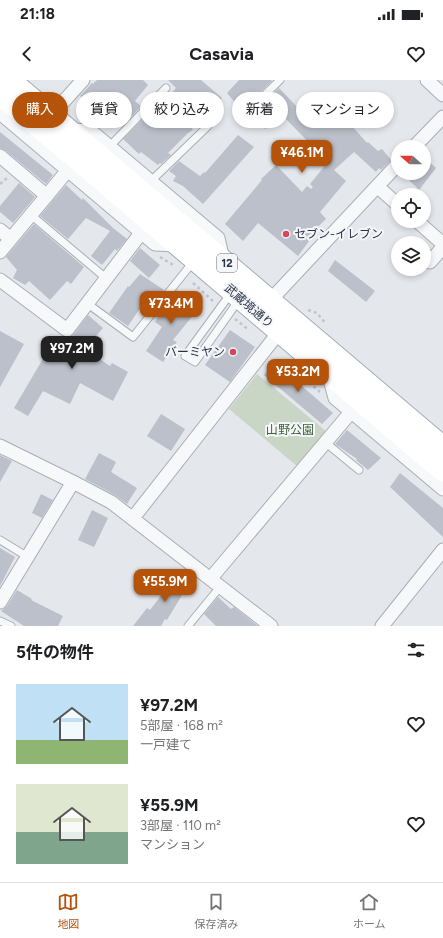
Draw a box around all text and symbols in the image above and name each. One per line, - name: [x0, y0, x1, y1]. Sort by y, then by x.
- text: 21:18: [20, 5, 55, 23]
- icon: back: [16, 43, 38, 65]
- text: Casavia: [189, 43, 254, 65]
- icon: heart: [405, 43, 427, 65]
- chip: 購入: [12, 92, 68, 128]
- chip: 賃貸: [76, 92, 132, 128]
- chip: 絞り込み: [140, 92, 224, 128]
- chip: 新着: [232, 92, 288, 128]
- chip: マンション: [296, 92, 394, 128]
- pin: ¥46.1M: [269, 140, 335, 174]
- north arrow: [391, 140, 431, 180]
- map controls: [391, 140, 431, 276]
- text: ¥46.1M: [280, 145, 324, 160]
- button: locate: [391, 188, 431, 228]
- place label: セブン-イレブン: [294, 227, 383, 241]
- marker: セブン-イレブン: [281, 229, 291, 239]
- button: layers: [391, 236, 431, 276]
- road number: 12: [217, 254, 237, 272]
- street label: 武蔵境通り: [222, 281, 276, 331]
- pin: ¥73.4M: [138, 291, 204, 325]
- text: ¥73.4M: [149, 296, 193, 311]
- pin: ¥97.2M: [39, 336, 105, 370]
- text: ¥97.2M: [50, 341, 94, 356]
- place label: バーミヤン: [165, 345, 225, 359]
- marker: バーミヤン: [228, 347, 238, 357]
- pin: ¥53.2M: [265, 359, 331, 393]
- text: ¥53.2M: [276, 364, 320, 379]
- park label: 山野公園: [266, 423, 314, 437]
- pin: ¥55.9M: [132, 569, 198, 603]
- text: ¥55.9M: [143, 574, 187, 589]
- icon: filters: [405, 639, 427, 661]
- text: 5件の物件: [16, 642, 94, 662]
- text: ¥97.2M: [140, 695, 198, 715]
- icon: home: [48, 700, 96, 748]
- icon: heart: [405, 713, 427, 735]
- text: 5部屋 · 168 m²: [140, 718, 223, 733]
- text: 一戸建て: [140, 737, 192, 752]
- text: ¥55.9M: [140, 795, 199, 815]
- icon: home: [48, 800, 96, 848]
- icon: heart: [405, 813, 427, 835]
- text: 3部屋 · 110 m²: [140, 818, 221, 833]
- text: マンション: [140, 837, 205, 852]
- tab: 地図: [57, 891, 79, 931]
- tab: 保存済み: [194, 891, 238, 931]
- tab: ホーム: [353, 891, 386, 931]

